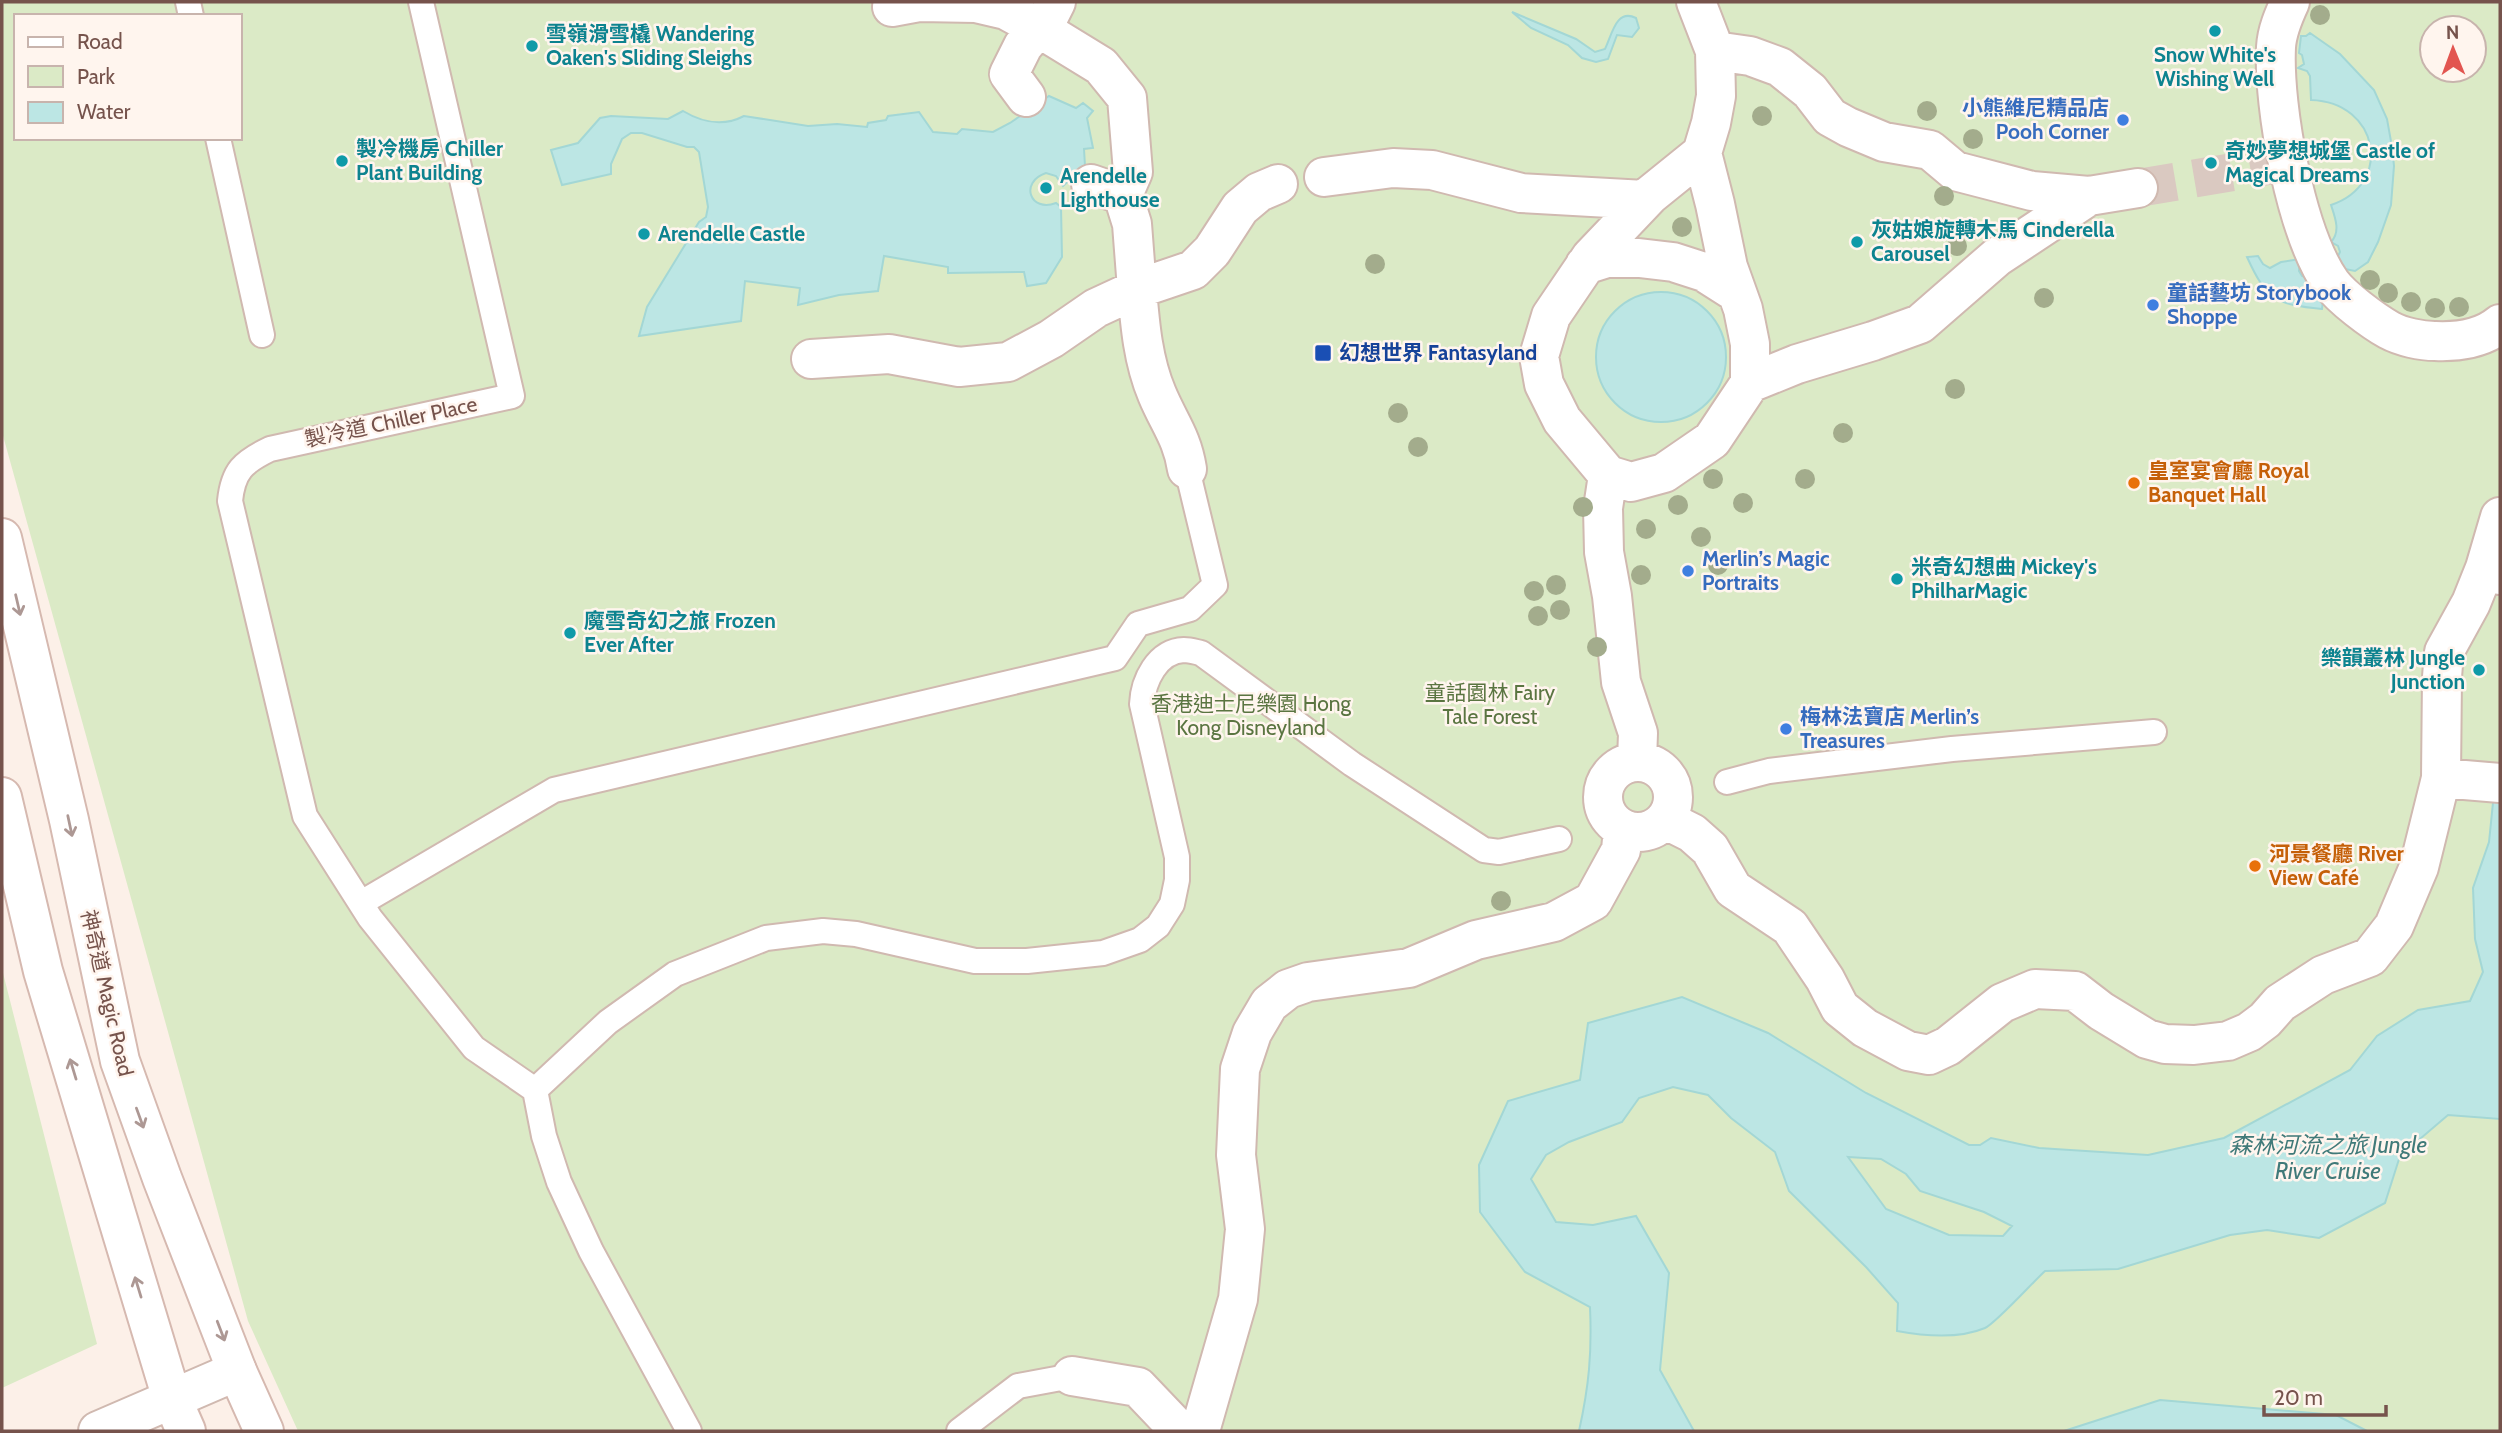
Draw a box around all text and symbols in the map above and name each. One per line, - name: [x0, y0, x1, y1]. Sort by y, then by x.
- legend: [14, 14, 242, 140]
- north arrow: [2418, 14, 2488, 84]
- place label: 雪嶺滑雪橇 Wandering Oaken's Sliding Sleighs: [546, 21, 755, 70]
- text: N: [2446, 21, 2460, 44]
- marker: Snow White's Wishing Well: [2207, 23, 2223, 39]
- text: Road: [77, 29, 123, 54]
- marker: 雪嶺滑雪橇 Wandering Oaken's Sliding Sleighs: [524, 38, 540, 54]
- place label: Snow White's Wishing Well: [2154, 42, 2276, 91]
- text: Park: [77, 64, 115, 89]
- place label: 小熊維尼精品店 Pooh Corner: [1962, 95, 2109, 144]
- text: Water: [77, 99, 131, 124]
- marker: 小熊維尼精品店 Pooh Corner: [2115, 112, 2131, 128]
- place label: 製冷機房 Chiller Plant Building: [356, 136, 503, 185]
- place label: 奇妙夢想城堡 Castle of Magical Dreams: [2225, 138, 2435, 187]
- marker: 製冷機房 Chiller Plant Building: [334, 153, 350, 169]
- marker: 奇妙夢想城堡 Castle of Magical Dreams: [2203, 155, 2219, 171]
- place label: Arendelle Lighthouse: [1060, 163, 1160, 212]
- marker: Arendelle Lighthouse: [1038, 180, 1054, 196]
- place label: 灰姑娘旋轉木馬 Cinderella Carousel: [1871, 217, 2115, 266]
- place label: Arendelle Castle: [658, 221, 805, 246]
- marker: Arendelle Castle: [636, 226, 652, 242]
- marker: 灰姑娘旋轉木馬 Cinderella Carousel: [1849, 234, 1865, 250]
- place label: 童話藝坊 Storybook Shoppe: [2167, 280, 2352, 329]
- marker: 童話藝坊 Storybook Shoppe: [2145, 297, 2161, 313]
- place label: 幻想世界 Fantasyland: [1339, 340, 1537, 365]
- marker: 幻想世界 Fantasyland: [1313, 343, 1333, 363]
- street label: 製冷道 Chiller Place: [302, 391, 480, 452]
- place label: 皇室宴會廳 Royal Banquet Hall: [2148, 458, 2310, 507]
- marker: 皇室宴會廳 Royal Banquet Hall: [2126, 475, 2142, 491]
- place label: Merlin’s Magic Portraits: [1702, 546, 1830, 595]
- place label: 米奇幻想曲 Mickey's PhilharMagic: [1911, 554, 2097, 603]
- marker: Merlin’s Magic Portraits: [1680, 563, 1696, 579]
- marker: 米奇幻想曲 Mickey's PhilharMagic: [1889, 571, 1905, 587]
- one-way arrow: [11, 593, 25, 616]
- place label: 魔雪奇幻之旅 Frozen Ever After: [584, 608, 776, 657]
- marker: 魔雪奇幻之旅 Frozen Ever After: [562, 625, 578, 641]
- place label: 樂韻叢林 Jungle Junction: [2321, 645, 2465, 694]
- marker: 樂韻叢林 Jungle Junction: [2471, 662, 2487, 678]
- park label: 童話園林 Fairy Tale Forest: [1425, 680, 1556, 729]
- park label: 香港迪士尼樂園 Hong Kong Disneyland: [1151, 691, 1352, 740]
- place label: 梅林法寶店 Merlin’s Treasures: [1800, 704, 1979, 753]
- marker: 梅林法寶店 Merlin’s Treasures: [1778, 721, 1794, 737]
- one-way arrow: [64, 814, 78, 837]
- place label: 河景餐廳 River View Café: [2269, 841, 2404, 890]
- marker: 河景餐廳 River View Café: [2247, 858, 2263, 874]
- street label: 神奇道 Magic Road: [76, 907, 139, 1078]
- one-way arrow: [65, 1058, 78, 1080]
- one-way arrow: [135, 1107, 147, 1129]
- water label: 森林河流之旅 Jungle River Cruise: [2229, 1131, 2427, 1185]
- one-way arrow: [131, 1276, 144, 1298]
- one-way arrow: [216, 1319, 229, 1341]
- scale bar: [2264, 1374, 2386, 1418]
- text: 20 m: [2274, 1385, 2323, 1410]

